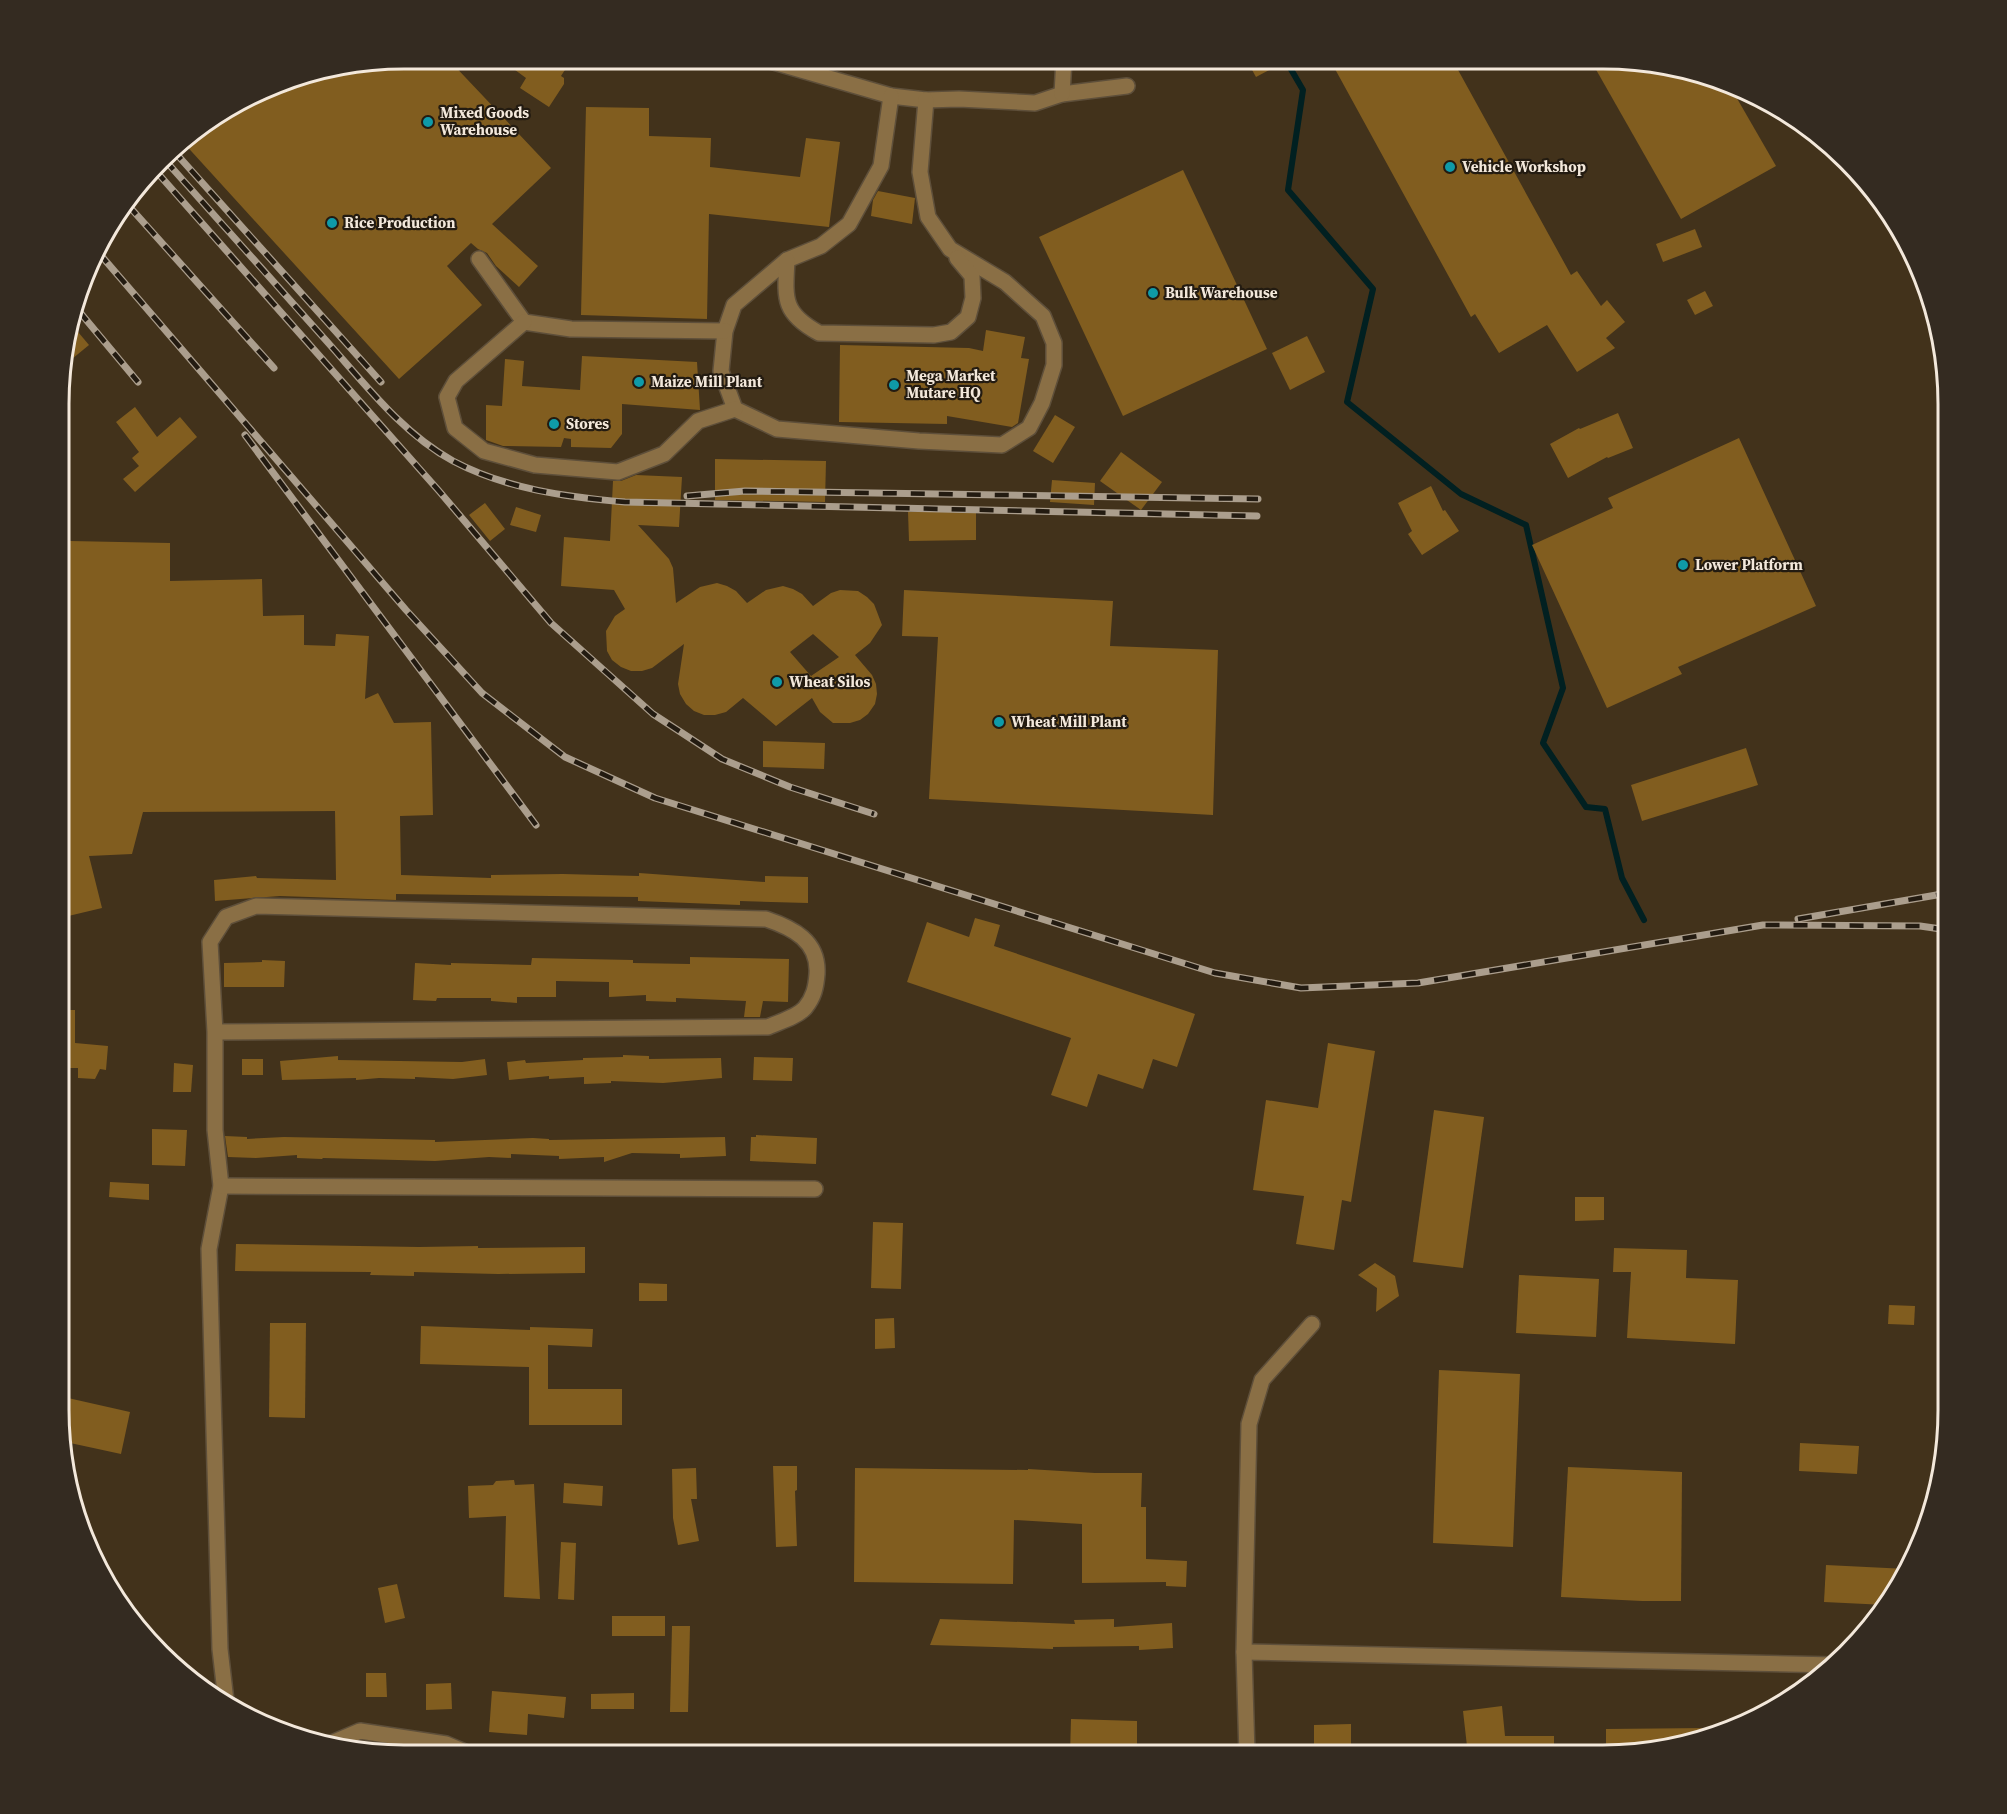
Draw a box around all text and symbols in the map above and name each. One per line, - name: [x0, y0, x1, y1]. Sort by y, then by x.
- place label: Mixed Goods Warehouse: [440, 102, 529, 140]
- marker: Mixed Goods Warehouse: [421, 115, 435, 129]
- place label: Vehicle Workshop: [1462, 156, 1586, 177]
- marker: Vehicle Workshop: [1443, 160, 1457, 174]
- place label: Rice Production: [344, 212, 455, 233]
- marker: Rice Production: [325, 216, 339, 230]
- place label: Bulk Warehouse: [1165, 282, 1278, 303]
- marker: Bulk Warehouse: [1146, 286, 1160, 300]
- place label: Mega Market Mutare HQ: [906, 365, 996, 403]
- place label: Maize Mill Plant: [651, 371, 763, 392]
- marker: Maize Mill Plant: [632, 375, 646, 389]
- marker: Mega Market Mutare HQ: [887, 378, 901, 392]
- place label: Stores: [566, 413, 609, 434]
- marker: Stores: [547, 417, 561, 431]
- place label: Lower Platform: [1695, 554, 1803, 575]
- marker: Lower Platform: [1676, 558, 1690, 572]
- place label: Wheat Silos: [789, 671, 870, 692]
- marker: Wheat Silos: [770, 675, 784, 689]
- place label: Wheat Mill Plant: [1011, 711, 1127, 732]
- marker: Wheat Mill Plant: [992, 715, 1006, 729]

